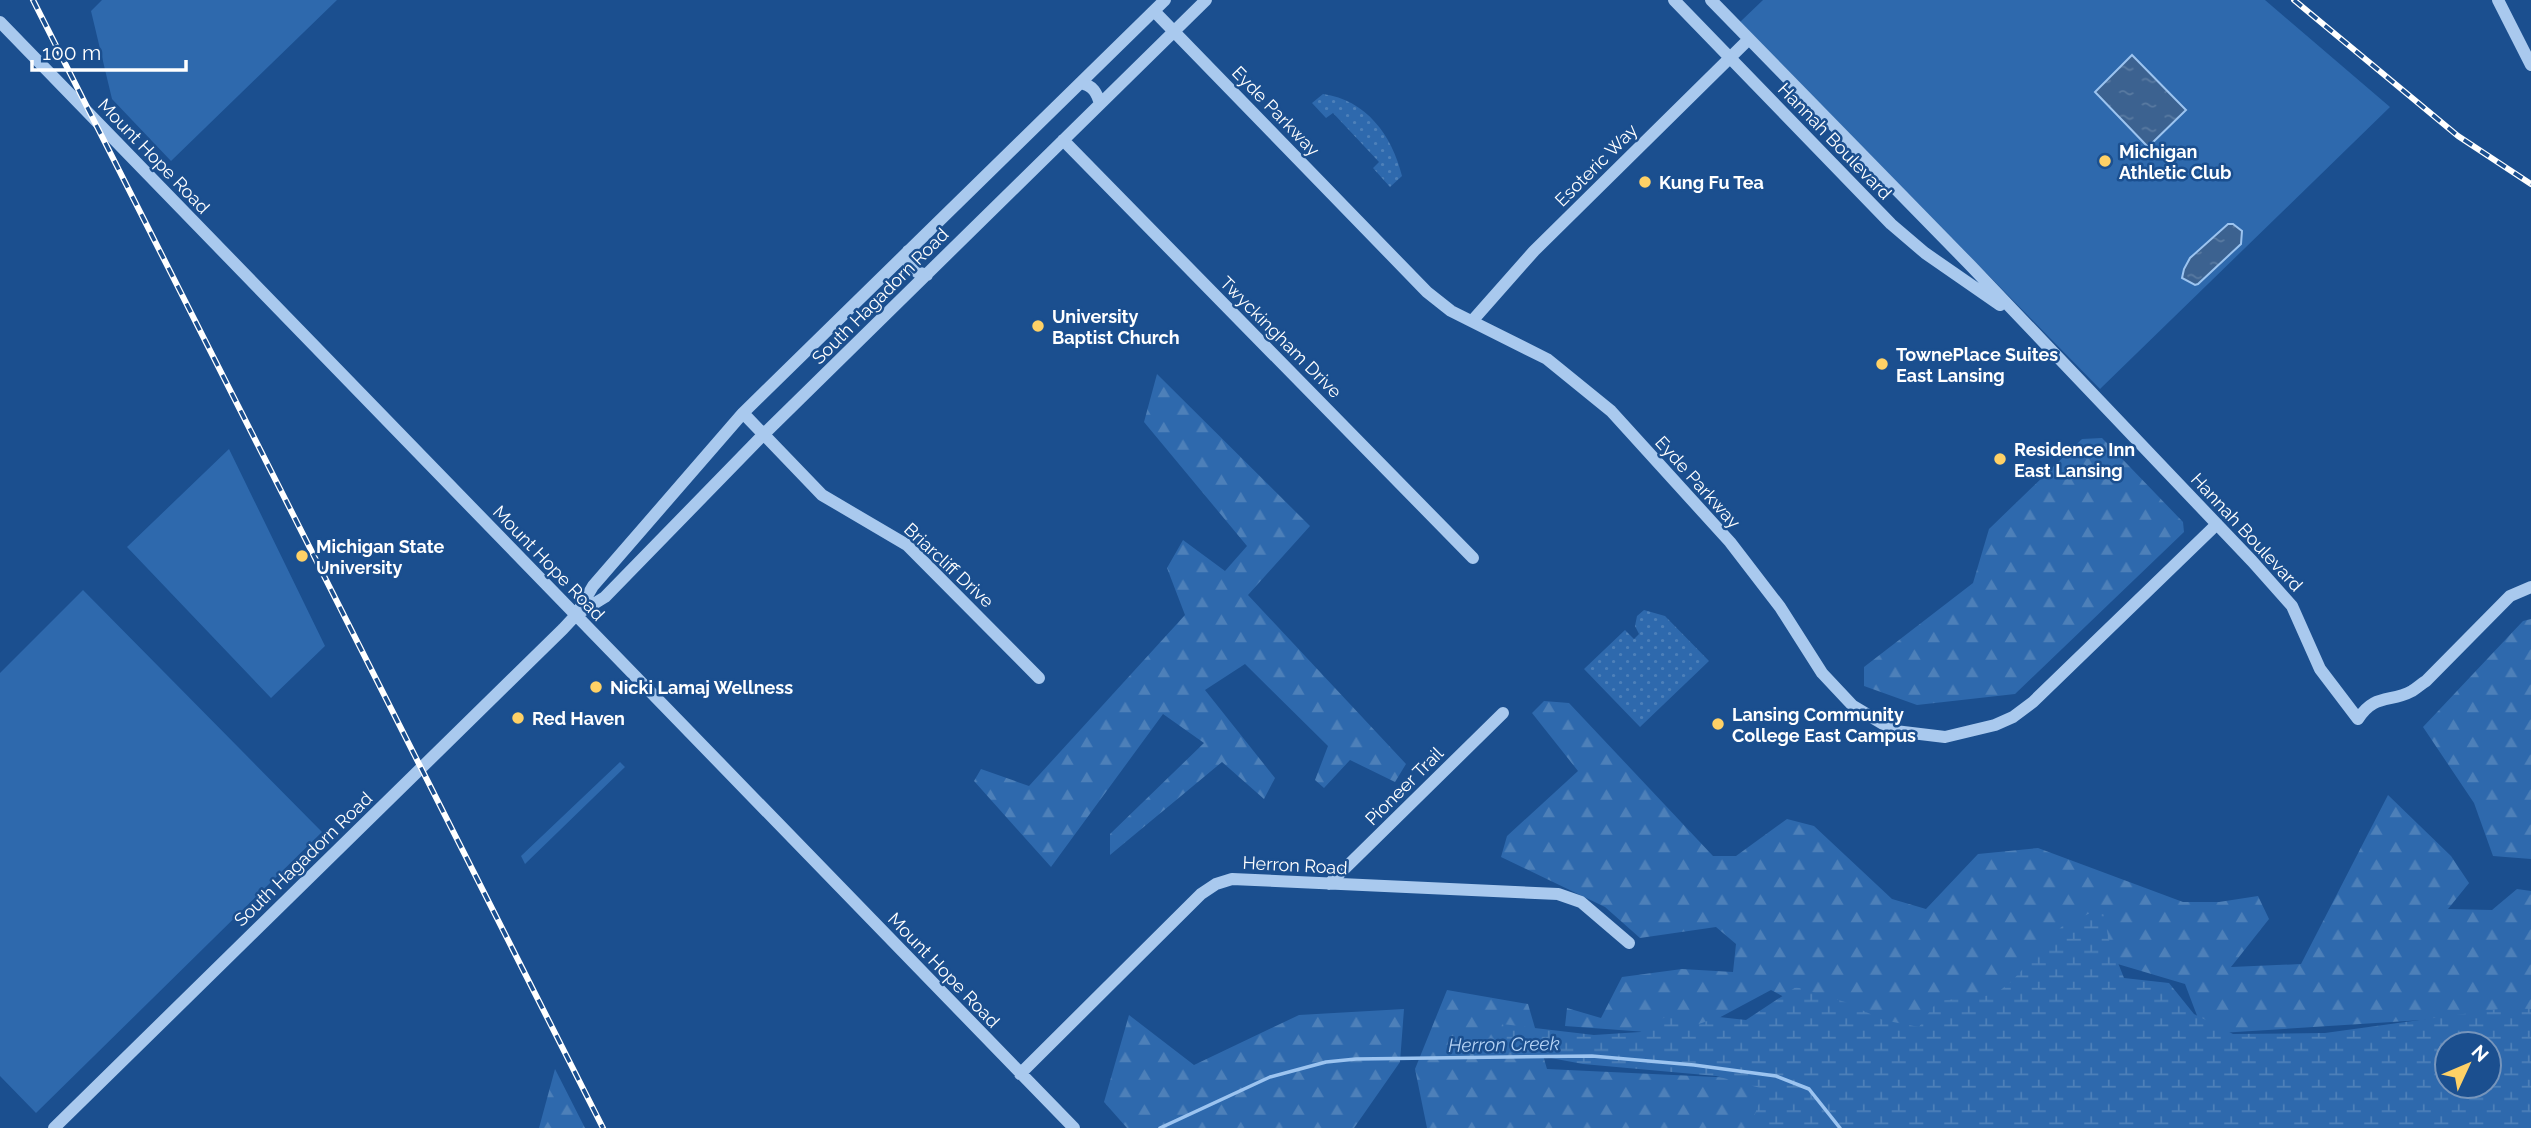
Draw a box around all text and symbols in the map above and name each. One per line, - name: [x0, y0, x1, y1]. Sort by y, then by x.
- scale bar: [32, 28, 186, 72]
- text: 100 m: [42, 40, 101, 65]
- street label: Eyde Parkway: [1228, 62, 1324, 160]
- street label: Hannah Boulevard: [1774, 78, 1896, 204]
- street label: Mount Hope Road: [94, 94, 214, 218]
- street label: Esoteric Way: [1550, 119, 1642, 211]
- place label: Michigan Athletic Club: [2119, 141, 2231, 183]
- marker: Michigan Athletic Club: [2097, 153, 2113, 169]
- place label: Kung Fu Tea: [1659, 172, 1764, 193]
- marker: Kung Fu Tea: [1637, 174, 1653, 190]
- street label: South Hagadorn Road: [808, 224, 952, 368]
- street label: Twyckingham Drive: [1216, 272, 1346, 402]
- place label: University Baptist Church: [1052, 306, 1180, 348]
- marker: University Baptist Church: [1030, 318, 1046, 334]
- place label: TownePlace Suites East Lansing: [1896, 344, 2058, 386]
- marker: TownePlace Suites East Lansing: [1874, 356, 1890, 372]
- street label: Eyde Parkway: [1651, 432, 1745, 533]
- place label: Residence Inn East Lansing: [2014, 439, 2135, 481]
- marker: Residence Inn East Lansing: [1992, 451, 2008, 467]
- street label: Hannah Boulevard: [2187, 469, 2307, 595]
- street label: Mount Hope Road: [489, 501, 609, 625]
- street label: Briarcliff Drive: [900, 518, 998, 612]
- place label: Michigan State University: [316, 536, 444, 578]
- marker: Michigan State University: [294, 548, 310, 564]
- place label: Nicki Lamaj Wellness: [610, 677, 793, 698]
- marker: Nicki Lamaj Wellness: [588, 679, 604, 695]
- place label: Lansing Community College East Campus: [1732, 704, 1916, 746]
- place label: Red Haven: [532, 708, 625, 729]
- marker: Red Haven: [510, 710, 526, 726]
- marker: Lansing Community College East Campus: [1710, 716, 1726, 732]
- street label: Pioneer Trail: [1361, 743, 1447, 829]
- street label: South Hagadorn Road: [230, 788, 376, 930]
- street label: Herron Road: [1242, 852, 1348, 878]
- street label: Mount Hope Road: [884, 908, 1004, 1032]
- north arrow: [2433, 1030, 2503, 1100]
- water label: Herron Creek: [1448, 1032, 1560, 1056]
- text: N: [2467, 1040, 2493, 1066]

